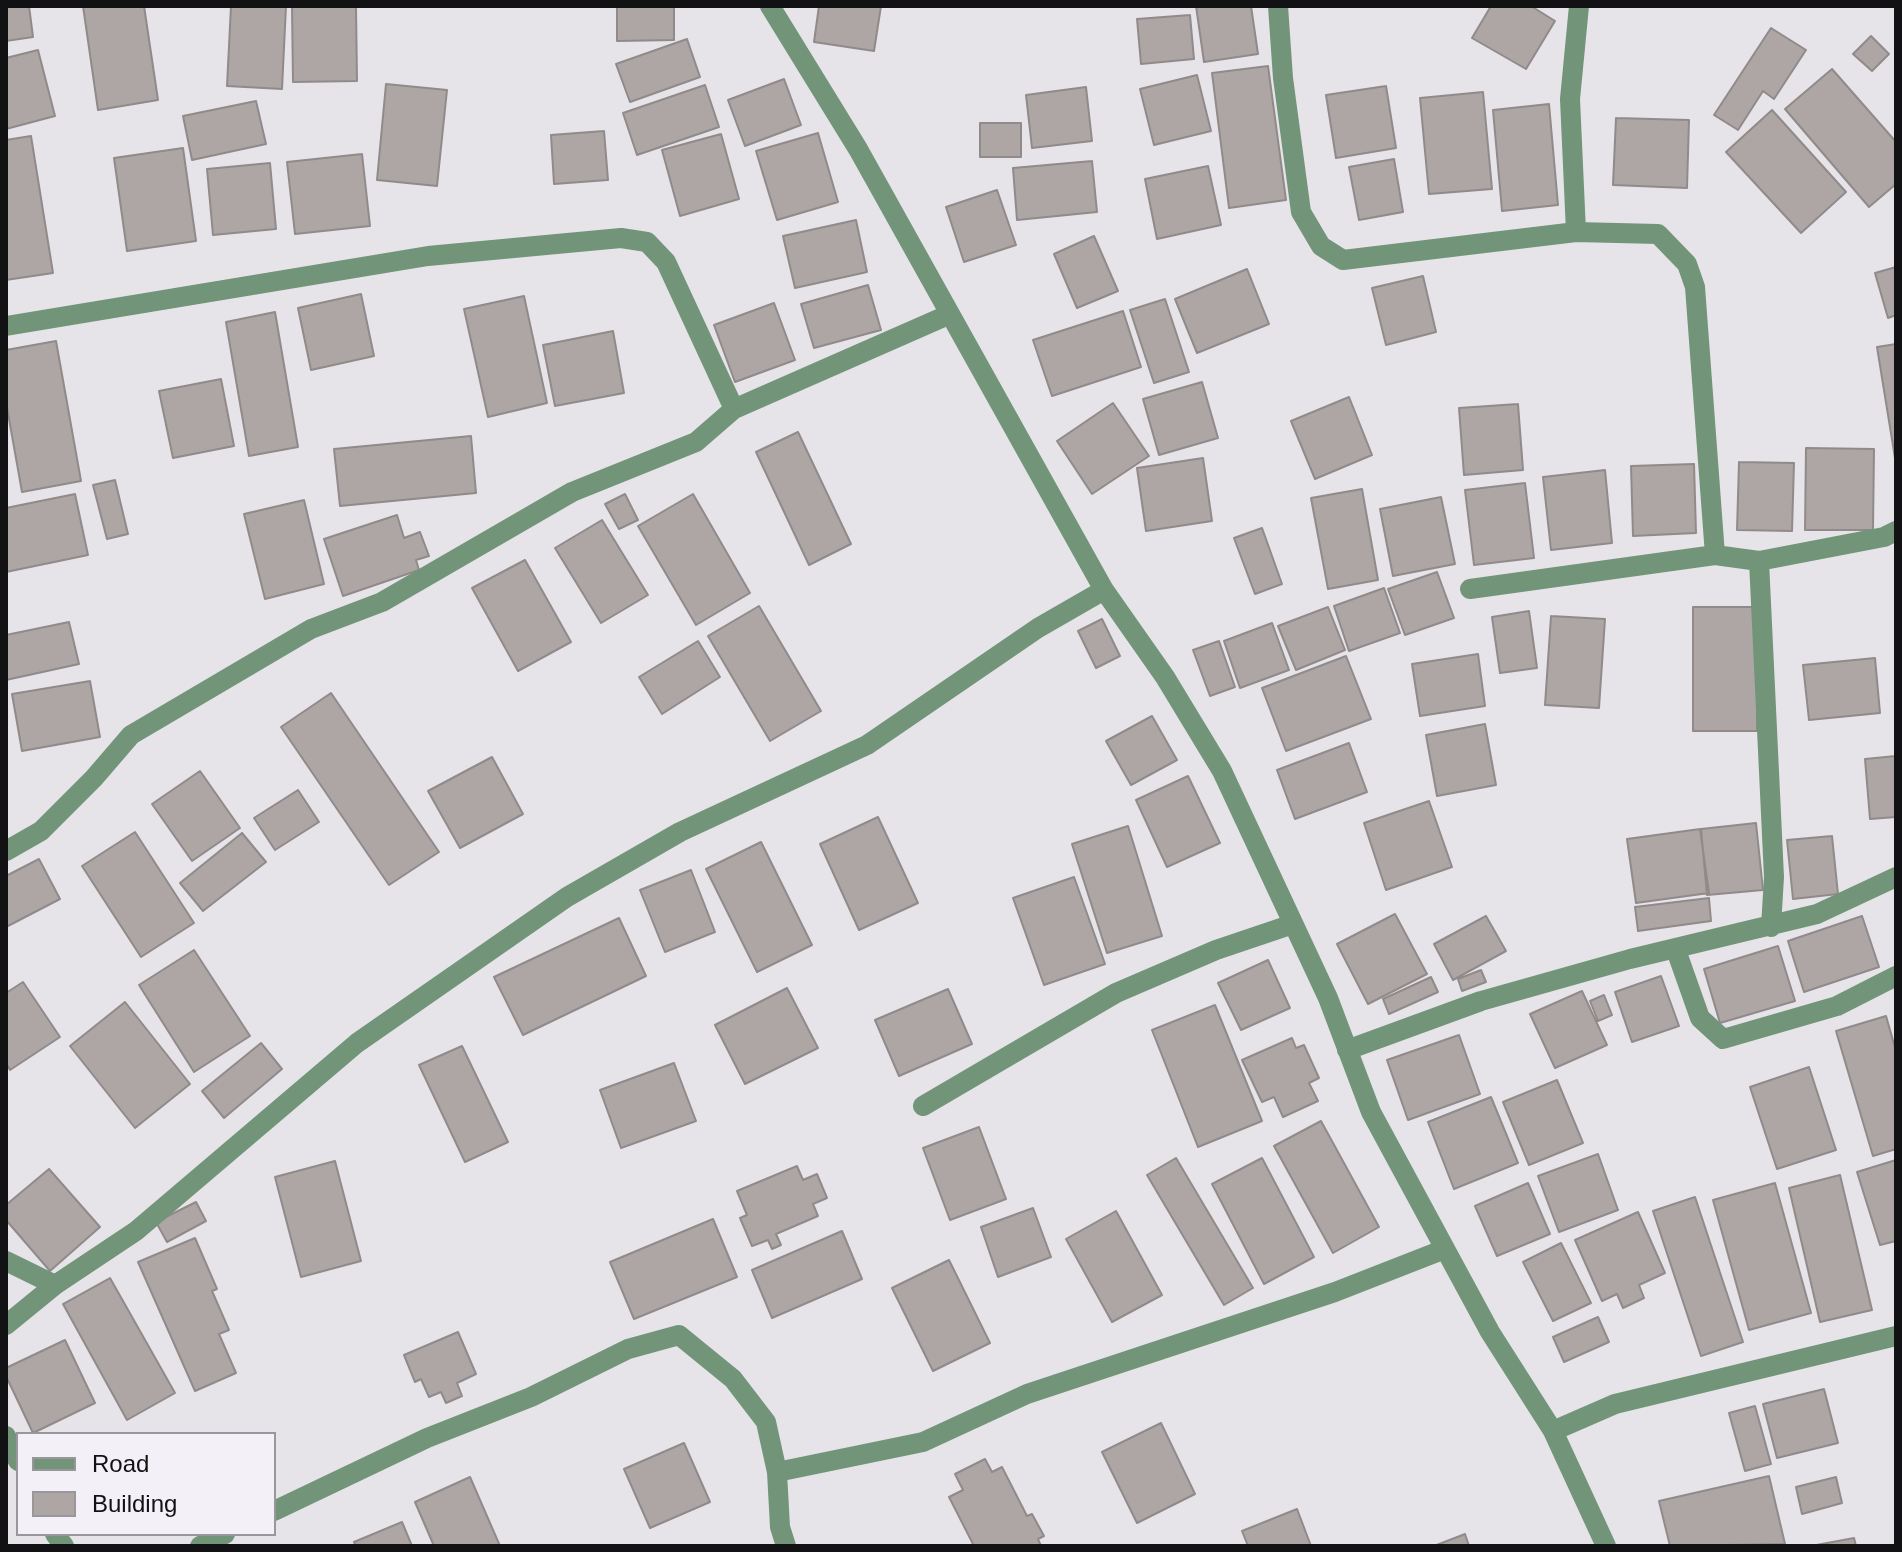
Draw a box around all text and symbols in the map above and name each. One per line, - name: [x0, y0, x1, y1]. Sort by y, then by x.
- legend: [16, 1432, 276, 1536]
- text: Road: [92, 1450, 149, 1477]
- text: Building: [92, 1490, 177, 1517]

